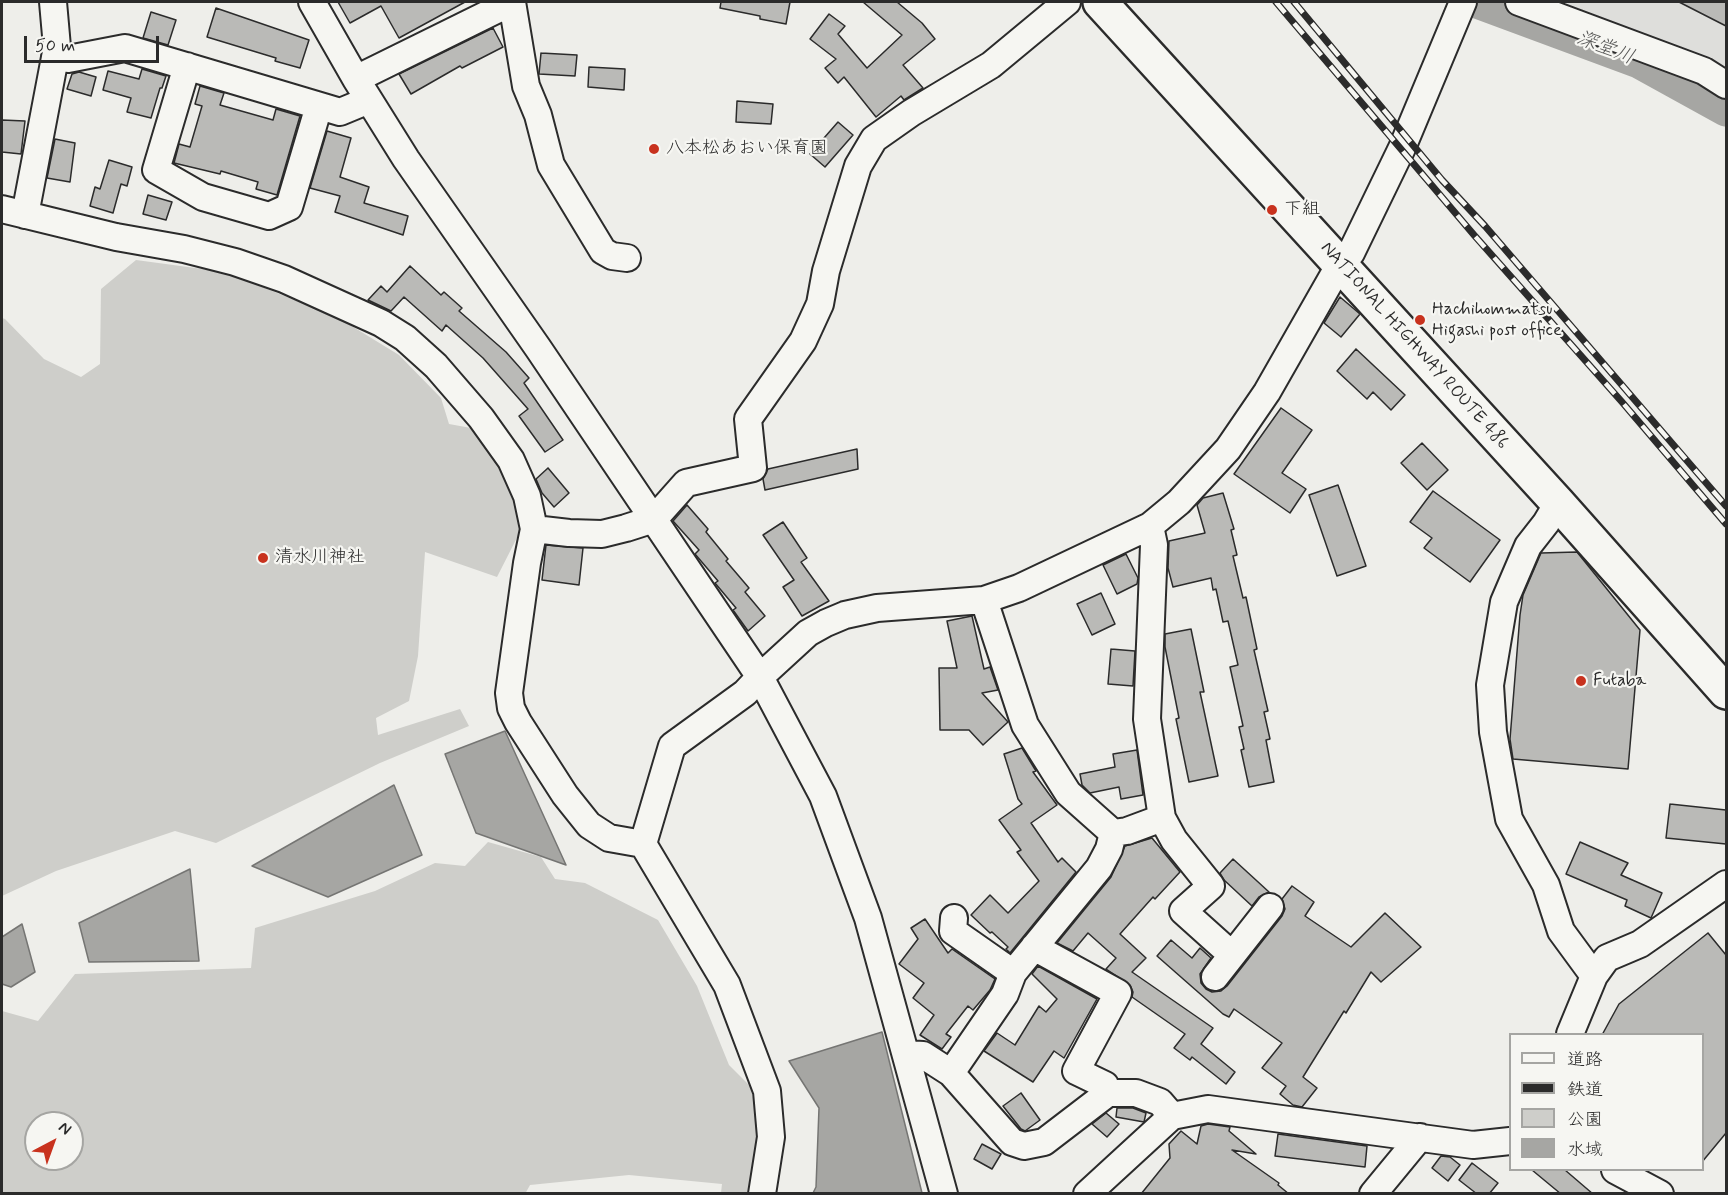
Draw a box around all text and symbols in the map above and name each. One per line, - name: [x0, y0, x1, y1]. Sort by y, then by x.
- scale bar: [27, 24, 162, 62]
- water label: 深堂川: [1573, 27, 1637, 71]
- text: 50 m: [35, 34, 75, 58]
- place label: 八本松あおい保育園: [666, 138, 828, 160]
- marker: 八本松あおい保育園: [647, 142, 661, 156]
- place label: 下組: [1284, 199, 1320, 221]
- marker: 下組: [1265, 203, 1279, 217]
- street label: NATIONAL HIGHWAY ROUTE 486: [1315, 238, 1513, 454]
- place label: Hachihommatsu Higashi post office: [1432, 299, 1562, 342]
- marker: Hachihommatsu Higashi post office: [1413, 313, 1427, 327]
- place label: 清水川神社: [275, 547, 365, 569]
- marker: 清水川神社: [256, 551, 270, 565]
- place label: Futaba: [1593, 670, 1646, 692]
- marker: Futaba: [1574, 674, 1588, 688]
- legend: [1509, 1033, 1704, 1171]
- text: 道路: [1567, 1048, 1603, 1072]
- text: 鉄道: [1567, 1078, 1603, 1102]
- text: 公園: [1567, 1108, 1603, 1132]
- north arrow: [24, 1111, 84, 1171]
- text: N: [54, 1117, 76, 1140]
- text: 水域: [1567, 1138, 1603, 1162]

